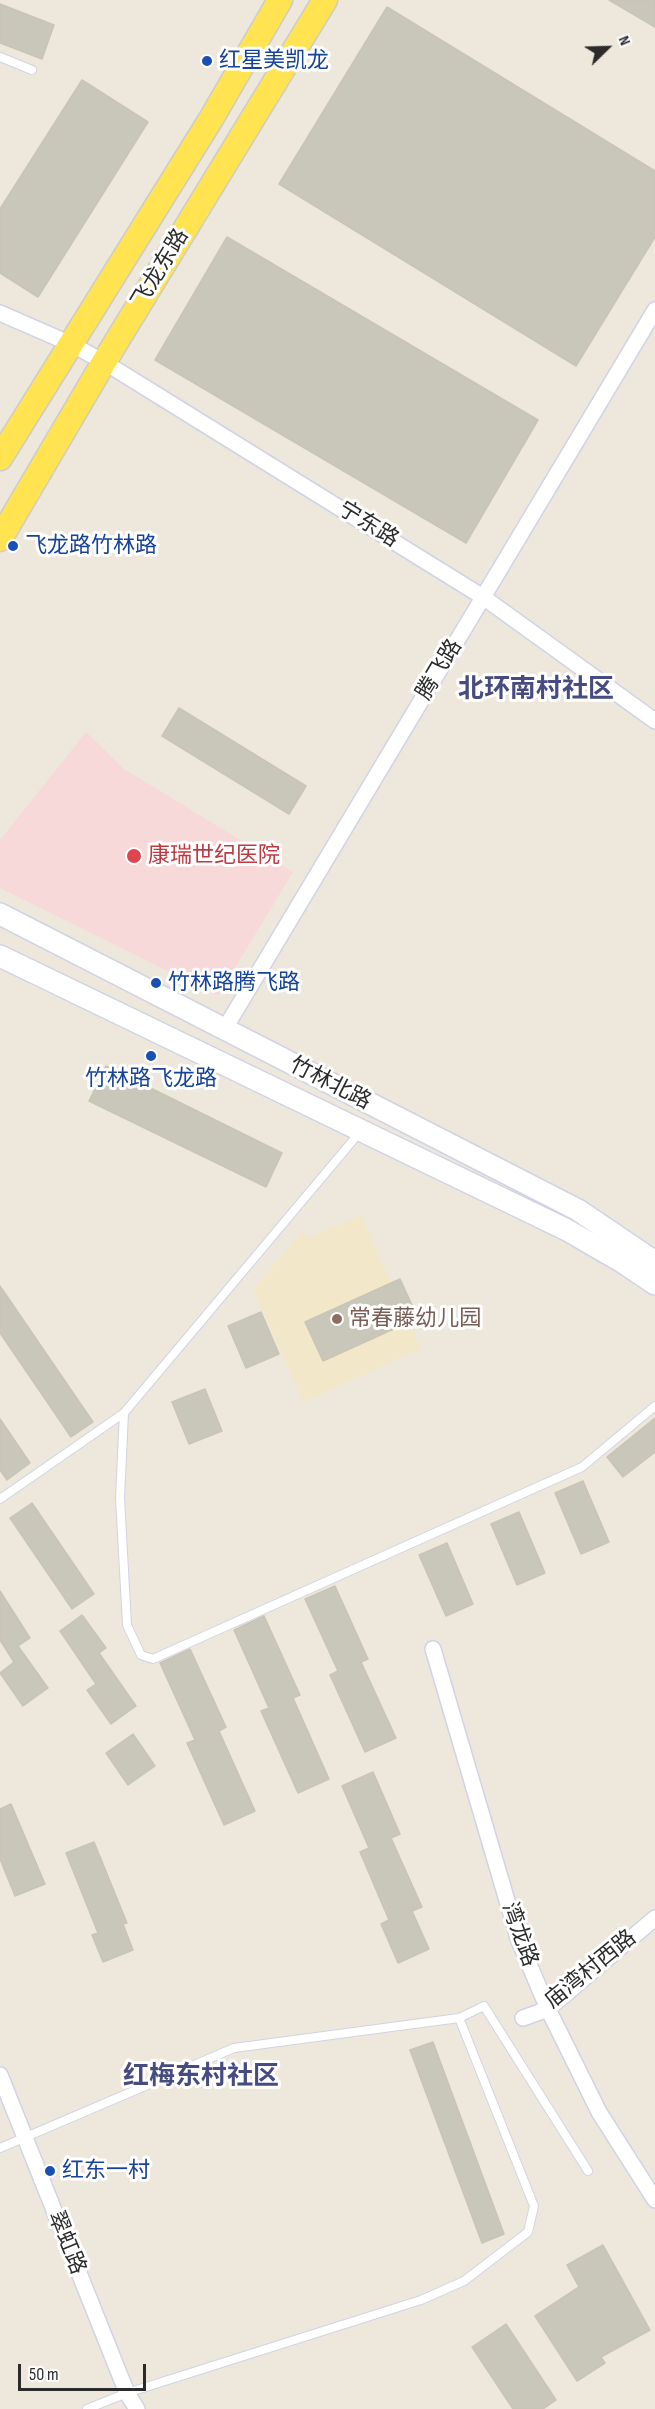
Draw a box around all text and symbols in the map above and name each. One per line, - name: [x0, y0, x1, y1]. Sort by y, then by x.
- north arrow: [577, 18, 637, 78]
- text: N: [614, 33, 634, 48]
- place label: 红星美凯龙: [219, 48, 329, 74]
- marker: 红星美凯龙: [200, 54, 214, 68]
- street label: 飞龙东路: [127, 224, 195, 314]
- street label: 宁东路: [333, 496, 403, 554]
- place label: 飞龙路竹林路: [25, 533, 157, 559]
- marker: 飞龙路竹林路: [6, 539, 20, 553]
- street label: 腾飞路: [412, 635, 468, 705]
- district label: 北环南村社区: [458, 674, 614, 706]
- place label: 康瑞世纪医院: [148, 843, 280, 869]
- marker: 康瑞世纪医院: [125, 847, 143, 865]
- place label: 竹林路腾飞路: [168, 970, 300, 996]
- marker: 竹林路腾飞路: [149, 976, 163, 990]
- marker: 竹林路飞龙路: [144, 1049, 158, 1063]
- street label: 竹林北路: [285, 1052, 375, 1116]
- place label: 竹林路飞龙路: [85, 1066, 217, 1092]
- place label: 常春藤幼儿园: [349, 1306, 481, 1332]
- marker: 常春藤幼儿园: [330, 1312, 344, 1326]
- street label: 湾龙路: [495, 1899, 543, 1971]
- street label: 庙湾村西路: [540, 1925, 642, 2015]
- district label: 红梅东村社区: [123, 2061, 279, 2093]
- place label: 红东一村: [62, 2158, 150, 2184]
- marker: 红东一村: [43, 2164, 57, 2178]
- street label: 翠虹路: [41, 2207, 91, 2279]
- scale bar: [21, 2352, 148, 2390]
- text: 50 m: [29, 2364, 59, 2385]

